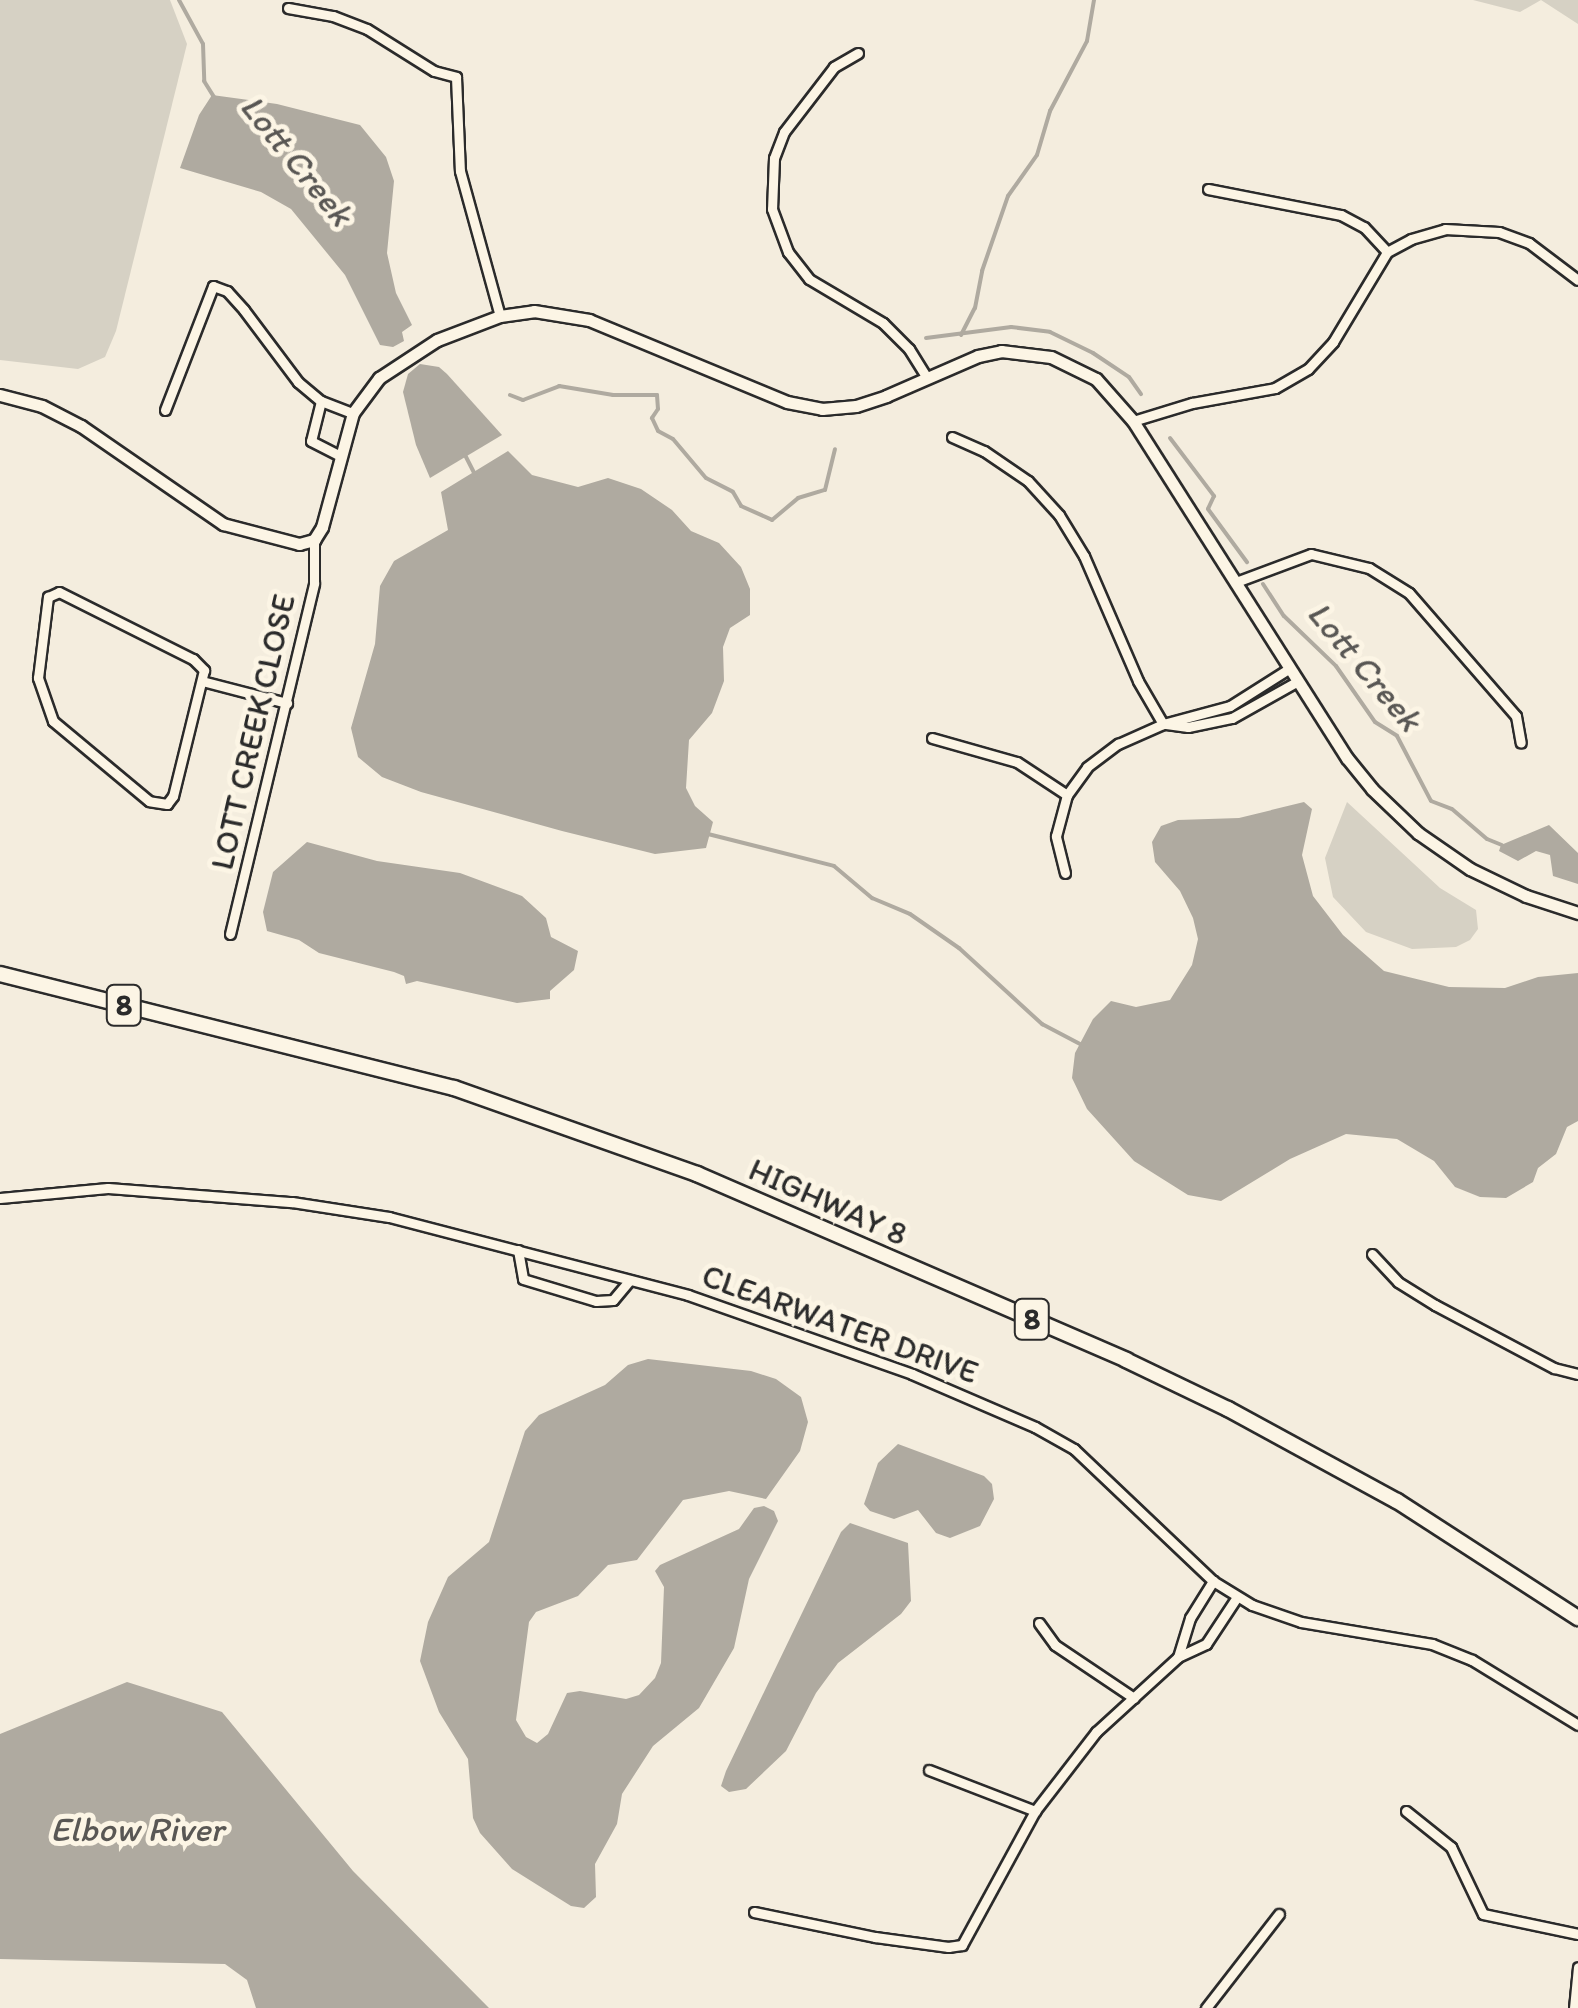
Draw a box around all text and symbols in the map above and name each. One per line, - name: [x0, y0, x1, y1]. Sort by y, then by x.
- water label: Lott Creek: [232, 86, 362, 234]
- street label: LOTT CREEK CLOSE: [203, 591, 303, 873]
- water label: Lott Creek: [1299, 593, 1431, 739]
- road number: 8: [104, 980, 144, 1030]
- street label: HIGHWAY 8: [743, 1150, 913, 1254]
- street label: CLEARWATER DRIVE: [695, 1256, 985, 1392]
- road number: 8: [1012, 1294, 1052, 1344]
- water label: Elbow River: [50, 1808, 224, 1850]

